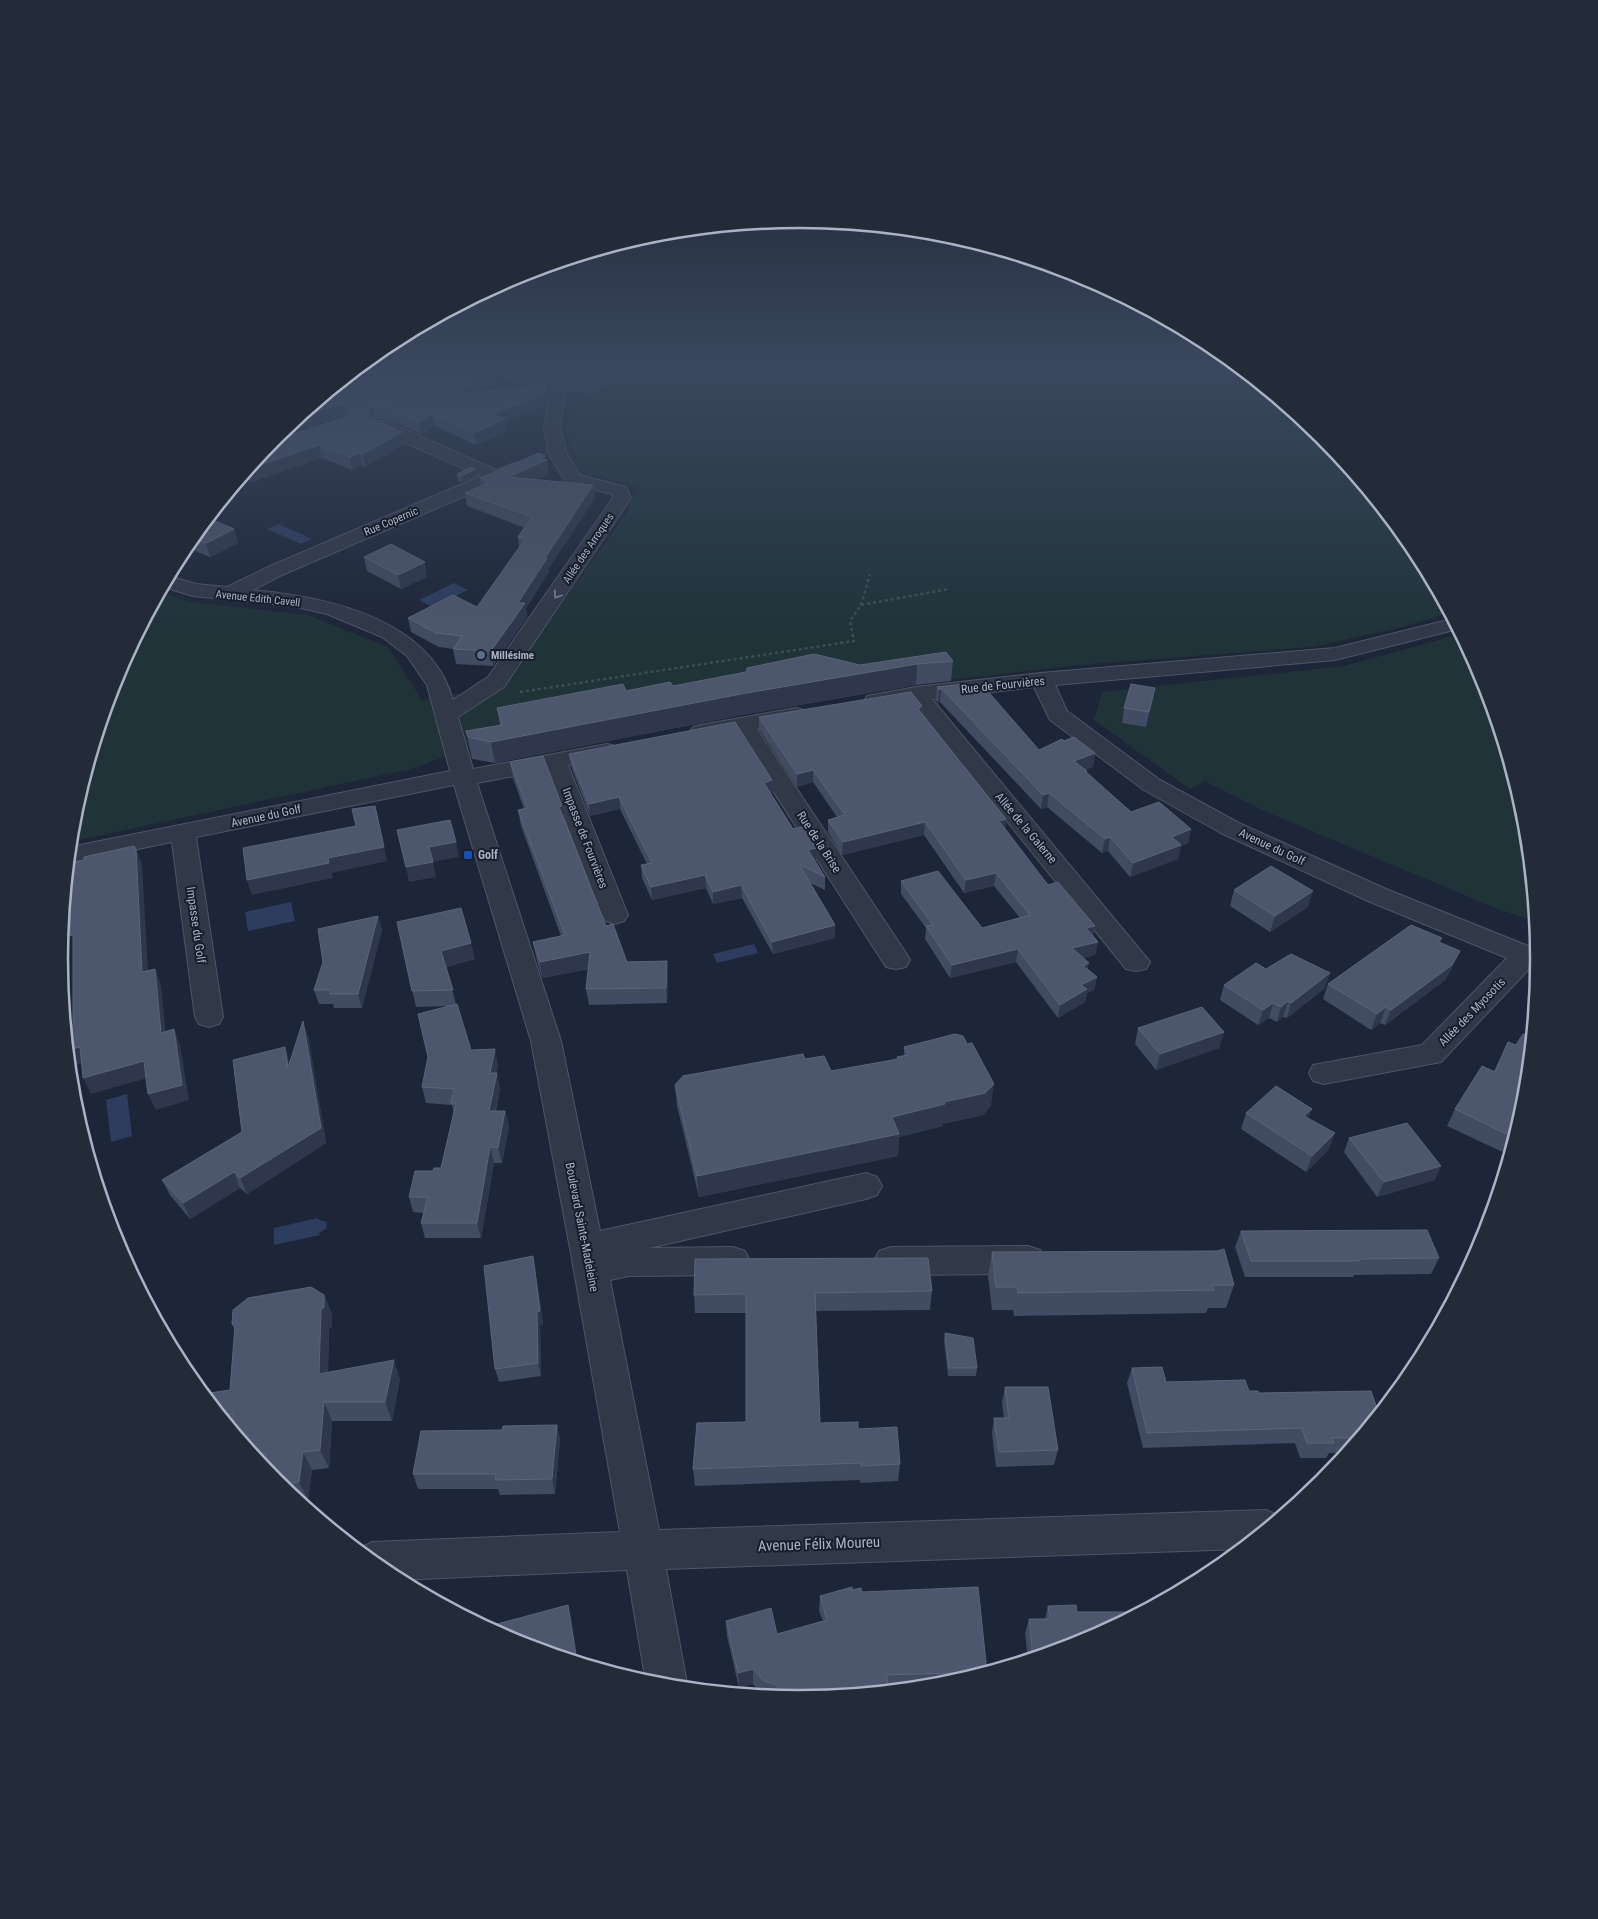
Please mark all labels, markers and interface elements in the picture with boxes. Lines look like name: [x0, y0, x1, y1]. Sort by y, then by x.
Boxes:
street label: Rue Copernic: [362, 504, 420, 539]
street label: Allée des Arroques: [560, 511, 617, 586]
street label: Avenue Edith Cavell: [215, 588, 301, 609]
one-way arrow: [554, 589, 563, 599]
marker: Millésime: [475, 649, 487, 661]
place label: Millésime: [491, 649, 534, 662]
street label: Rue de Fourvières: [960, 674, 1046, 696]
street label: Impasse de Fourvières: [559, 786, 611, 890]
street label: Allée de la Galerne: [992, 790, 1060, 867]
street label: Avenue du Golf: [230, 802, 303, 830]
street label: Rue de la Brise: [794, 809, 844, 876]
street label: Avenue du Golf: [1237, 826, 1308, 869]
place label: Golf: [478, 848, 498, 862]
marker: Golf: [462, 849, 474, 861]
street label: Impasse du Golf: [184, 886, 208, 964]
street label: Allée des Myosotis: [1436, 975, 1508, 1049]
street label: Boulevard Sainte-Madeleine: [563, 1161, 601, 1293]
street label: Avenue Félix Moureu: [757, 1533, 881, 1555]

